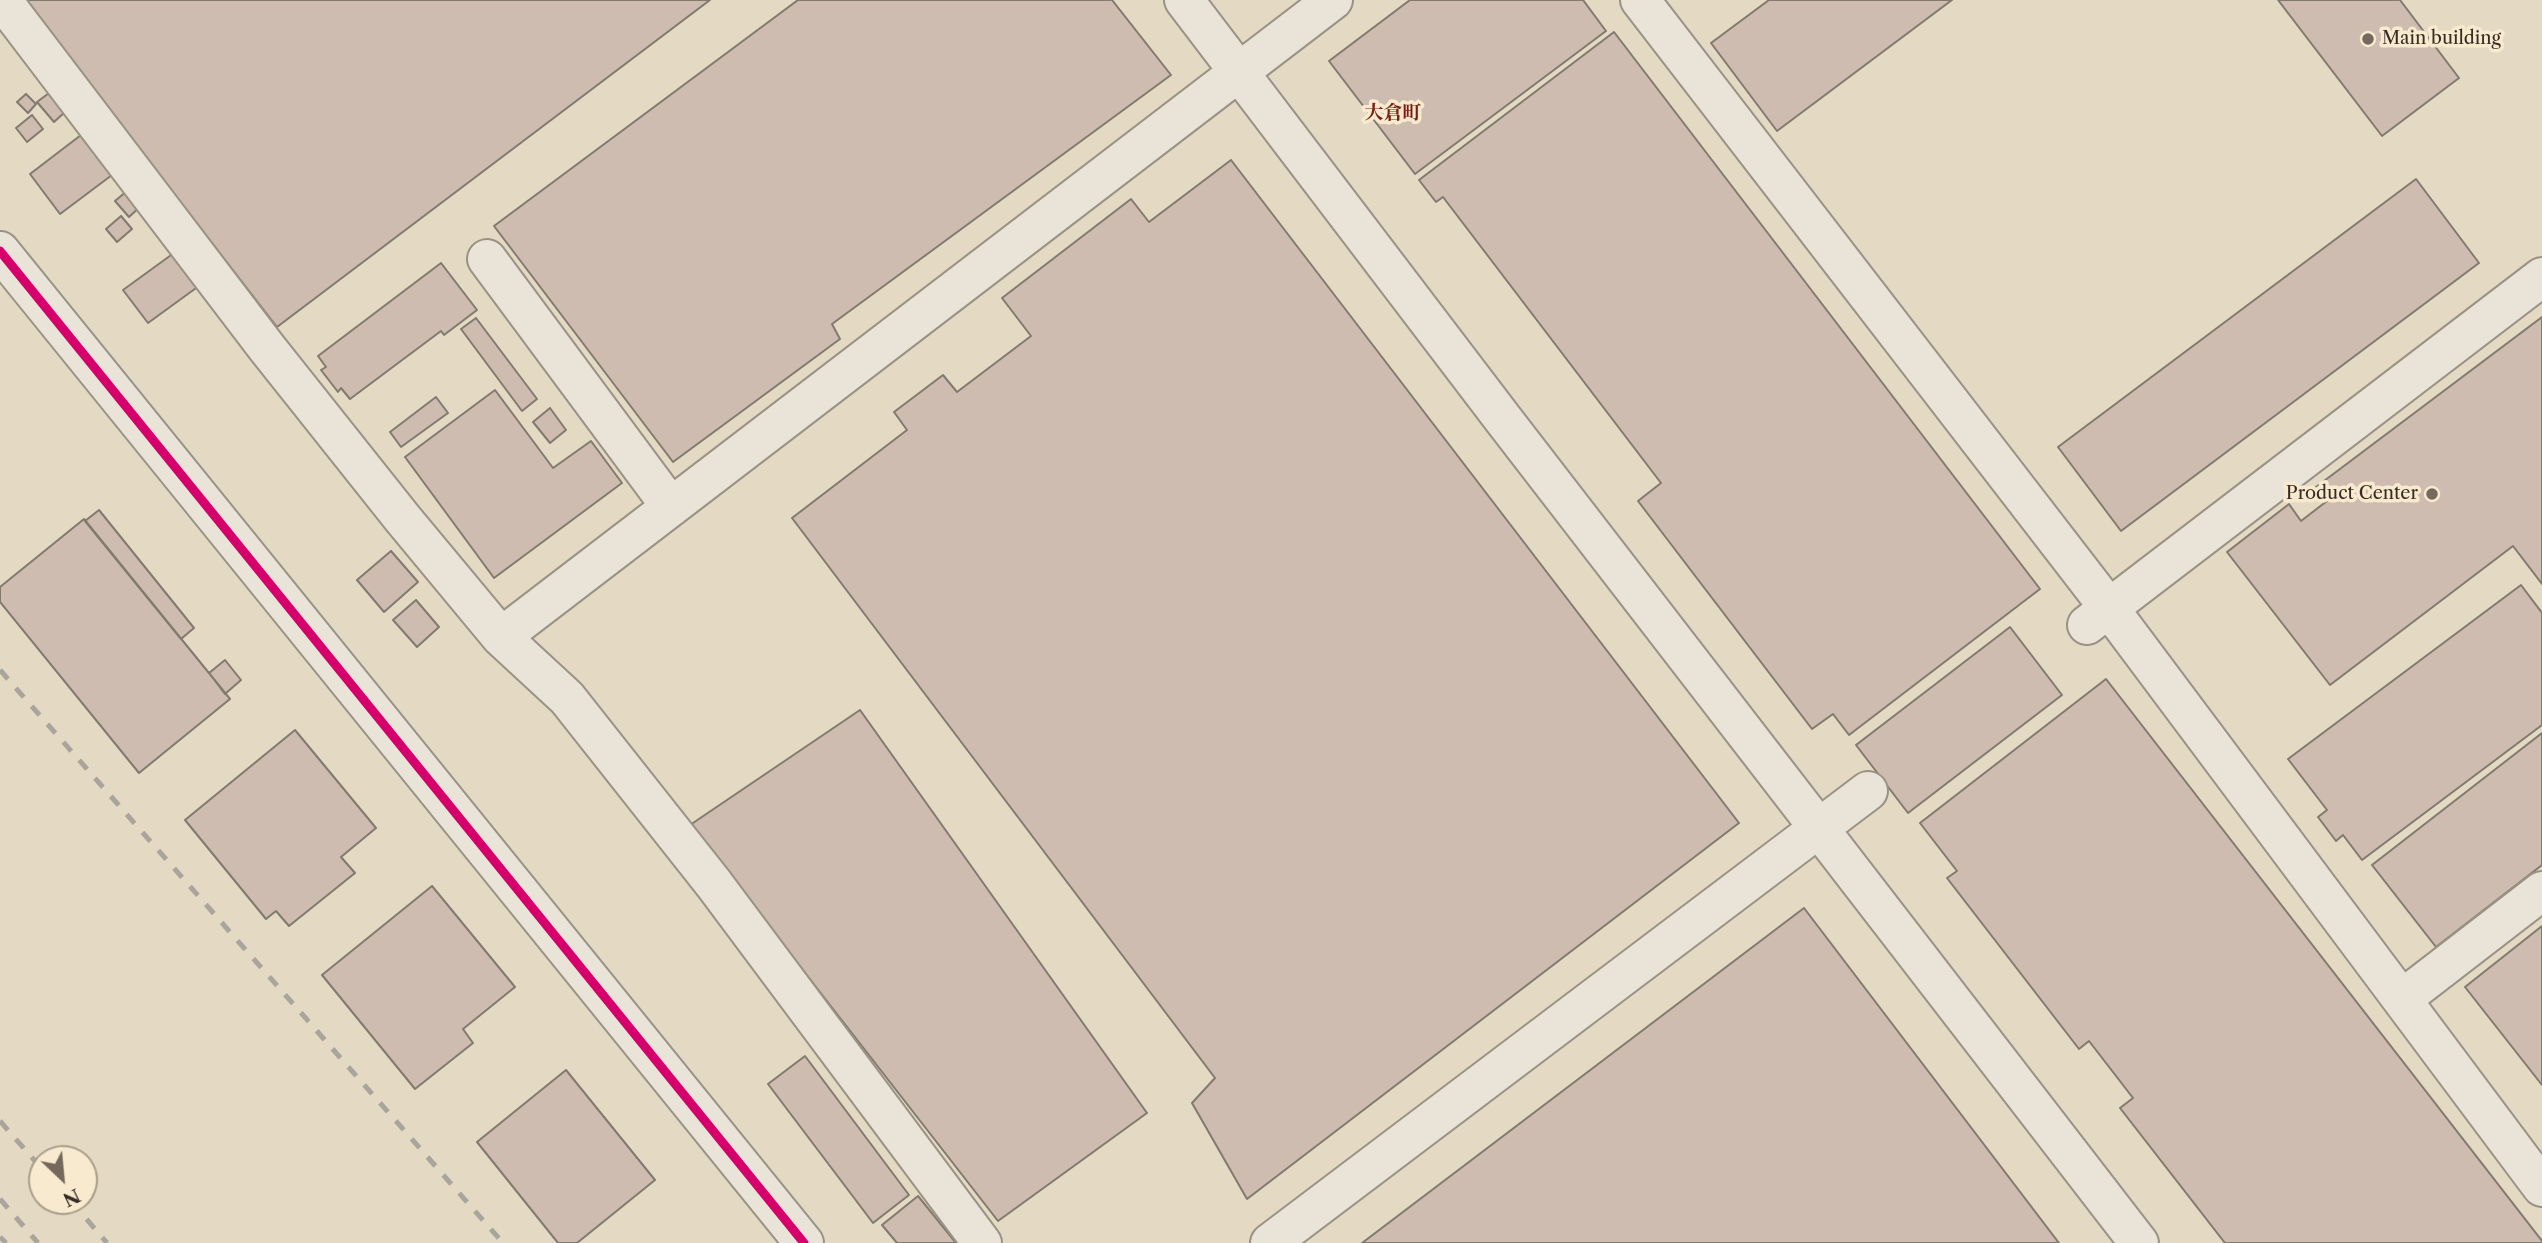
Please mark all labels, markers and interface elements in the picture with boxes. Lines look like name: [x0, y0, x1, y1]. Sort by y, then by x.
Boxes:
place label: Main building: [2382, 28, 2501, 50]
marker: Main building: [2360, 31, 2376, 47]
district label: 大倉町: [1365, 103, 1421, 125]
place label: Product Center: [2286, 483, 2418, 505]
marker: Product Center: [2424, 486, 2440, 502]
north arrow: [28, 1145, 98, 1215]
text: N: [59, 1184, 84, 1211]

